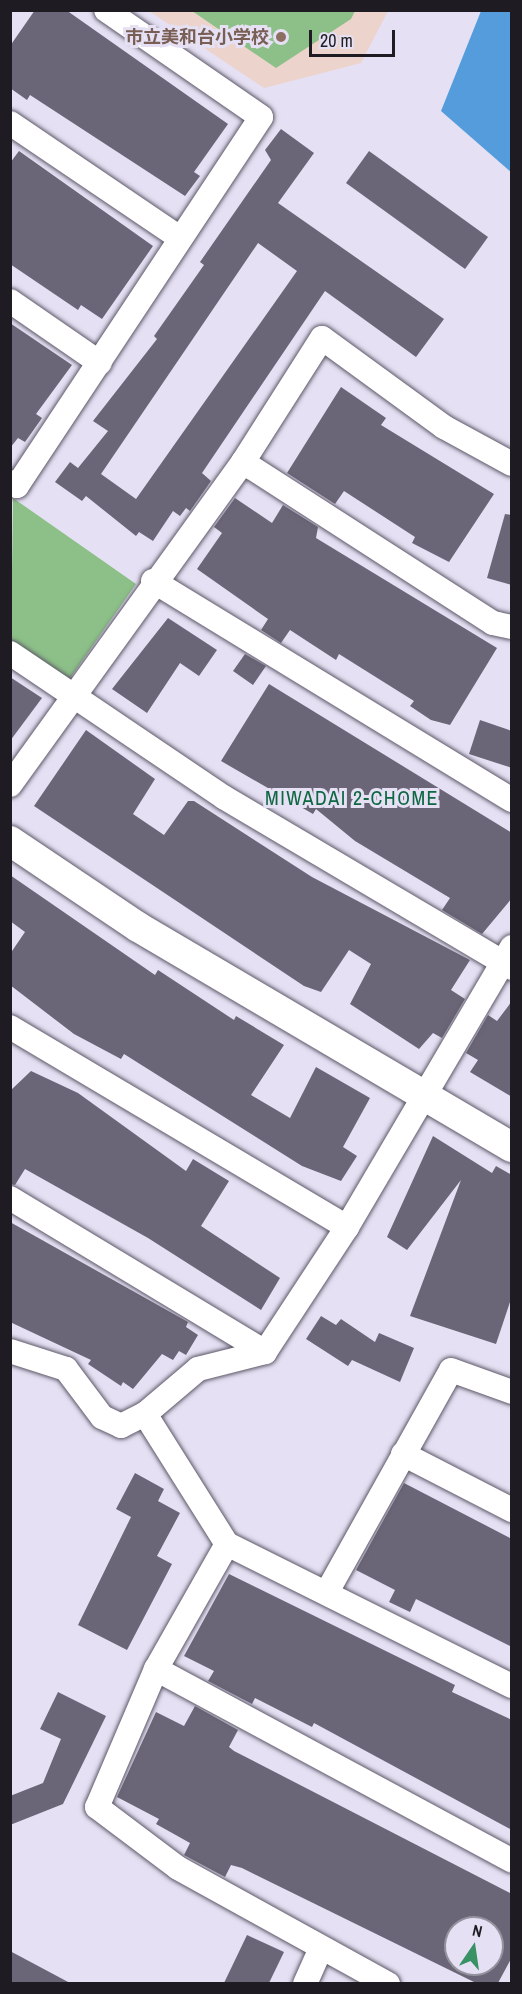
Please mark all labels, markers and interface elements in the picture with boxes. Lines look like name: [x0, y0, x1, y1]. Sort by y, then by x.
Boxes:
scale bar: [312, 18, 398, 56]
place label: 市立美和台小学校: [125, 26, 269, 48]
text: 20 m: [320, 28, 353, 53]
marker: 市立美和台小学校: [274, 30, 288, 44]
district label: MIWADAI 2-CHOME: [265, 785, 439, 809]
north arrow: [444, 1916, 504, 1976]
text: N: [470, 1919, 485, 1942]

